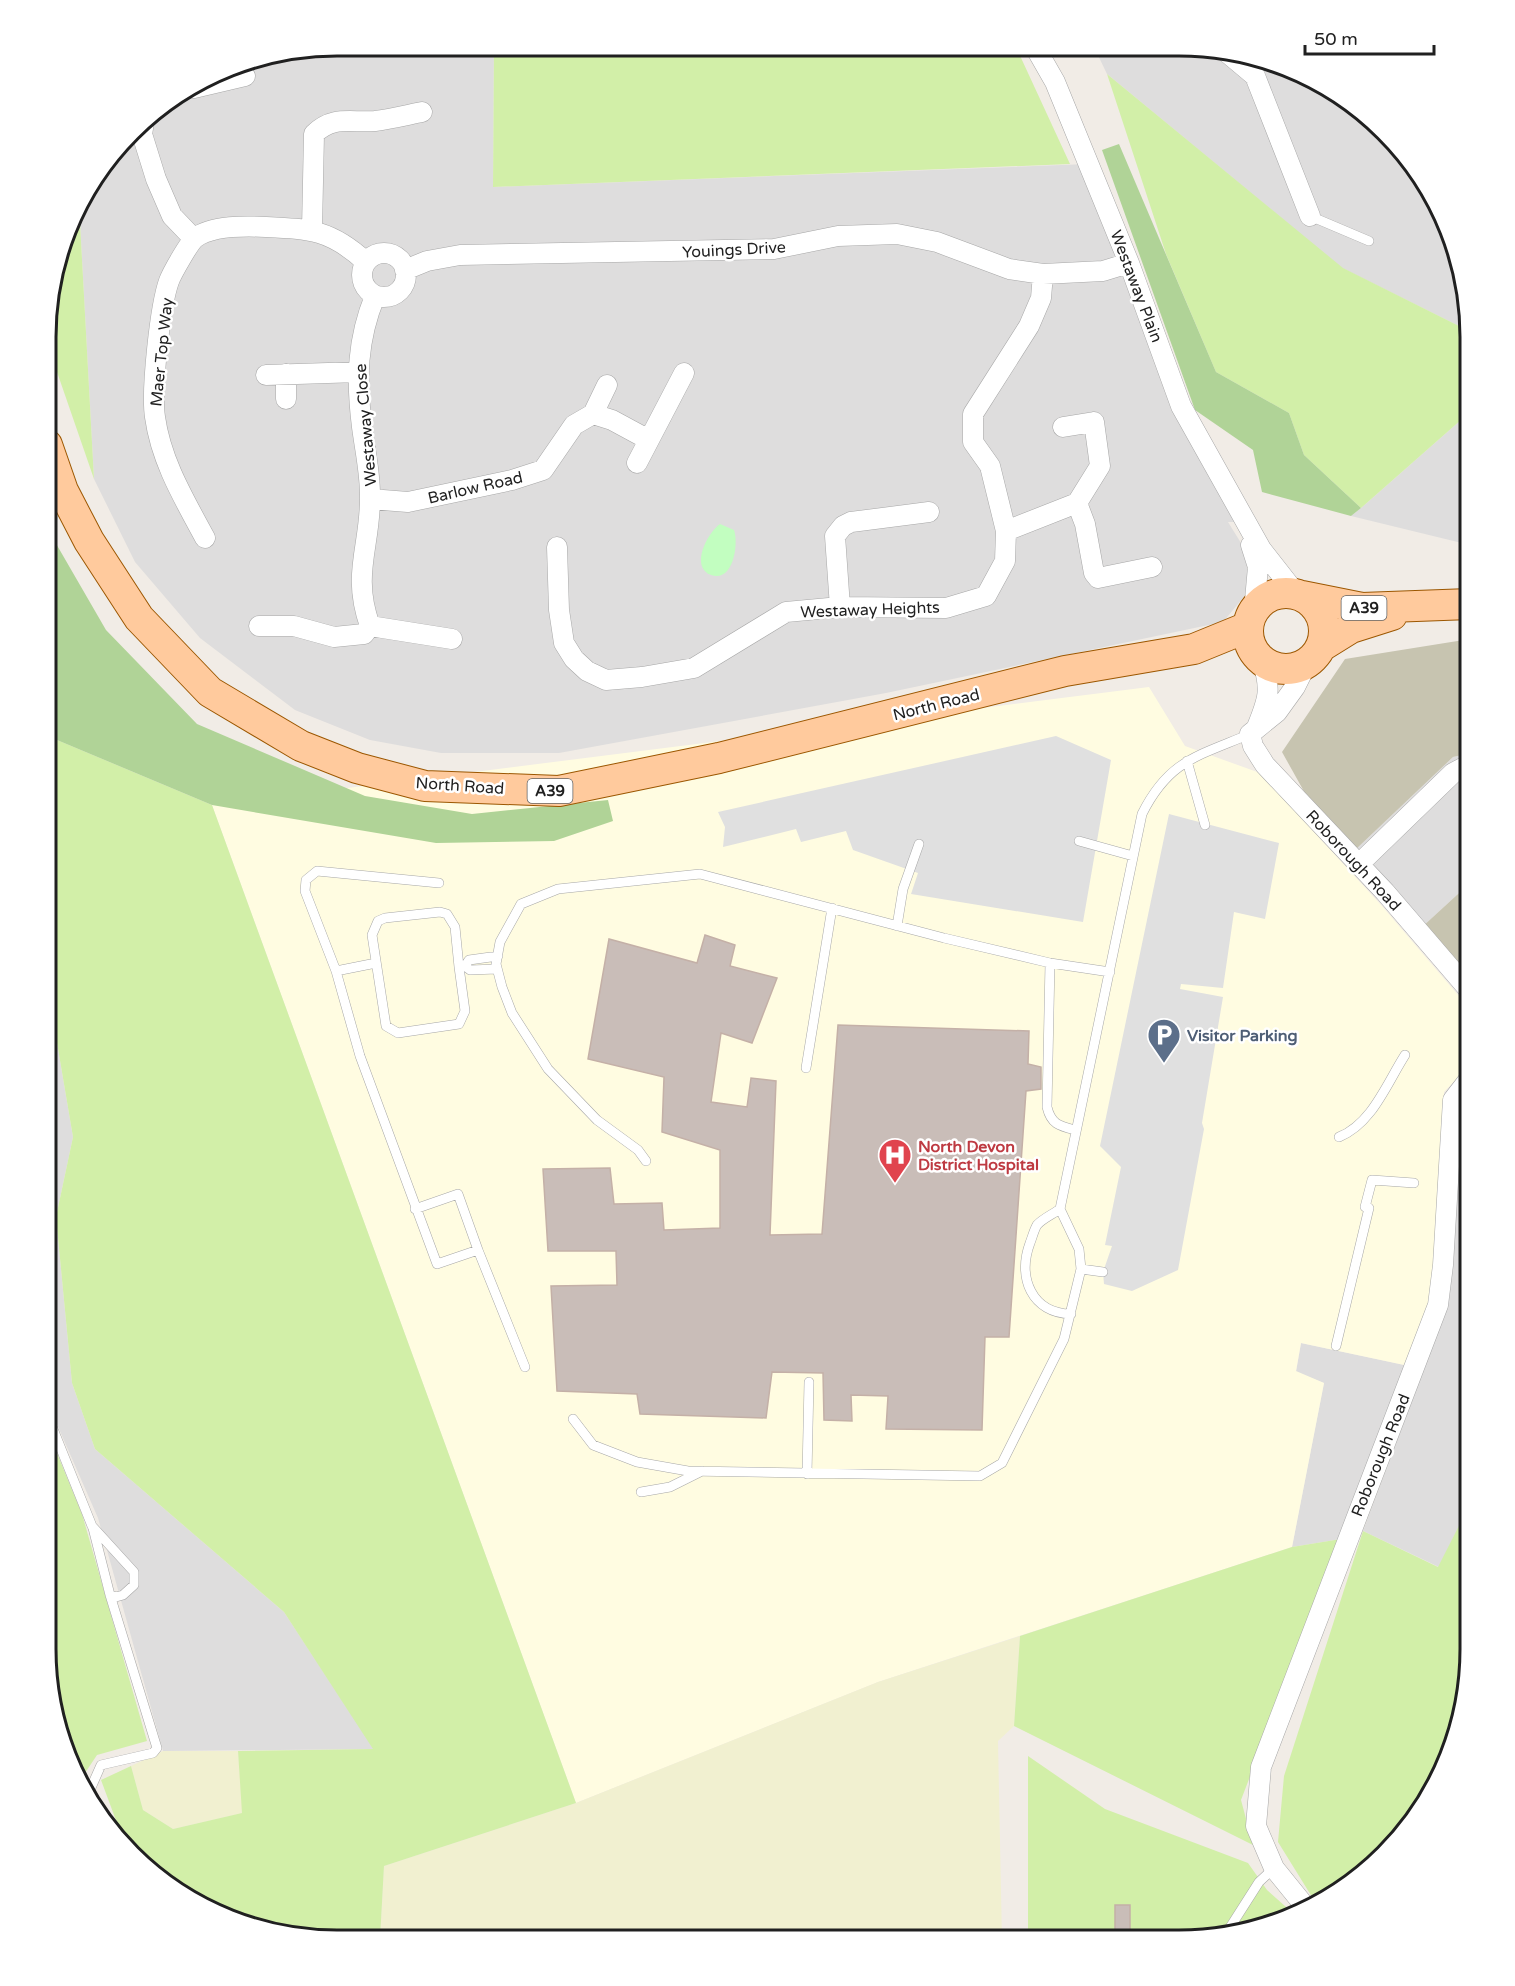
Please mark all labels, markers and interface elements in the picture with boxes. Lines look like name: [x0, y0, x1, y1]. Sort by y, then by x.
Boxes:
scale bar: [1305, 18, 1434, 56]
text: 50 m: [1314, 28, 1358, 50]
street label: Westaway Plain: [1105, 227, 1167, 345]
street label: Youings Drive: [682, 237, 786, 263]
street label: Maer Top Way: [146, 296, 178, 408]
street label: Westaway Close: [351, 363, 381, 487]
street label: Barlow Road: [426, 467, 525, 509]
road number: A39: [1342, 596, 1386, 620]
street label: Westaway Heights: [800, 598, 940, 622]
street label: North Road: [891, 685, 982, 725]
street label: North Road: [415, 773, 505, 799]
road number: A39: [528, 779, 572, 803]
street label: Roborough Road: [1301, 806, 1405, 915]
parking icon: Visitor Parking: [1146, 1017, 1182, 1064]
place label: Visitor Parking: [1187, 1026, 1298, 1046]
hospital icon: North Devon District Hospital: [877, 1137, 913, 1184]
place label: North Devon District Hospital: [918, 1137, 1039, 1175]
street label: Roborough Road: [1347, 1391, 1415, 1520]

